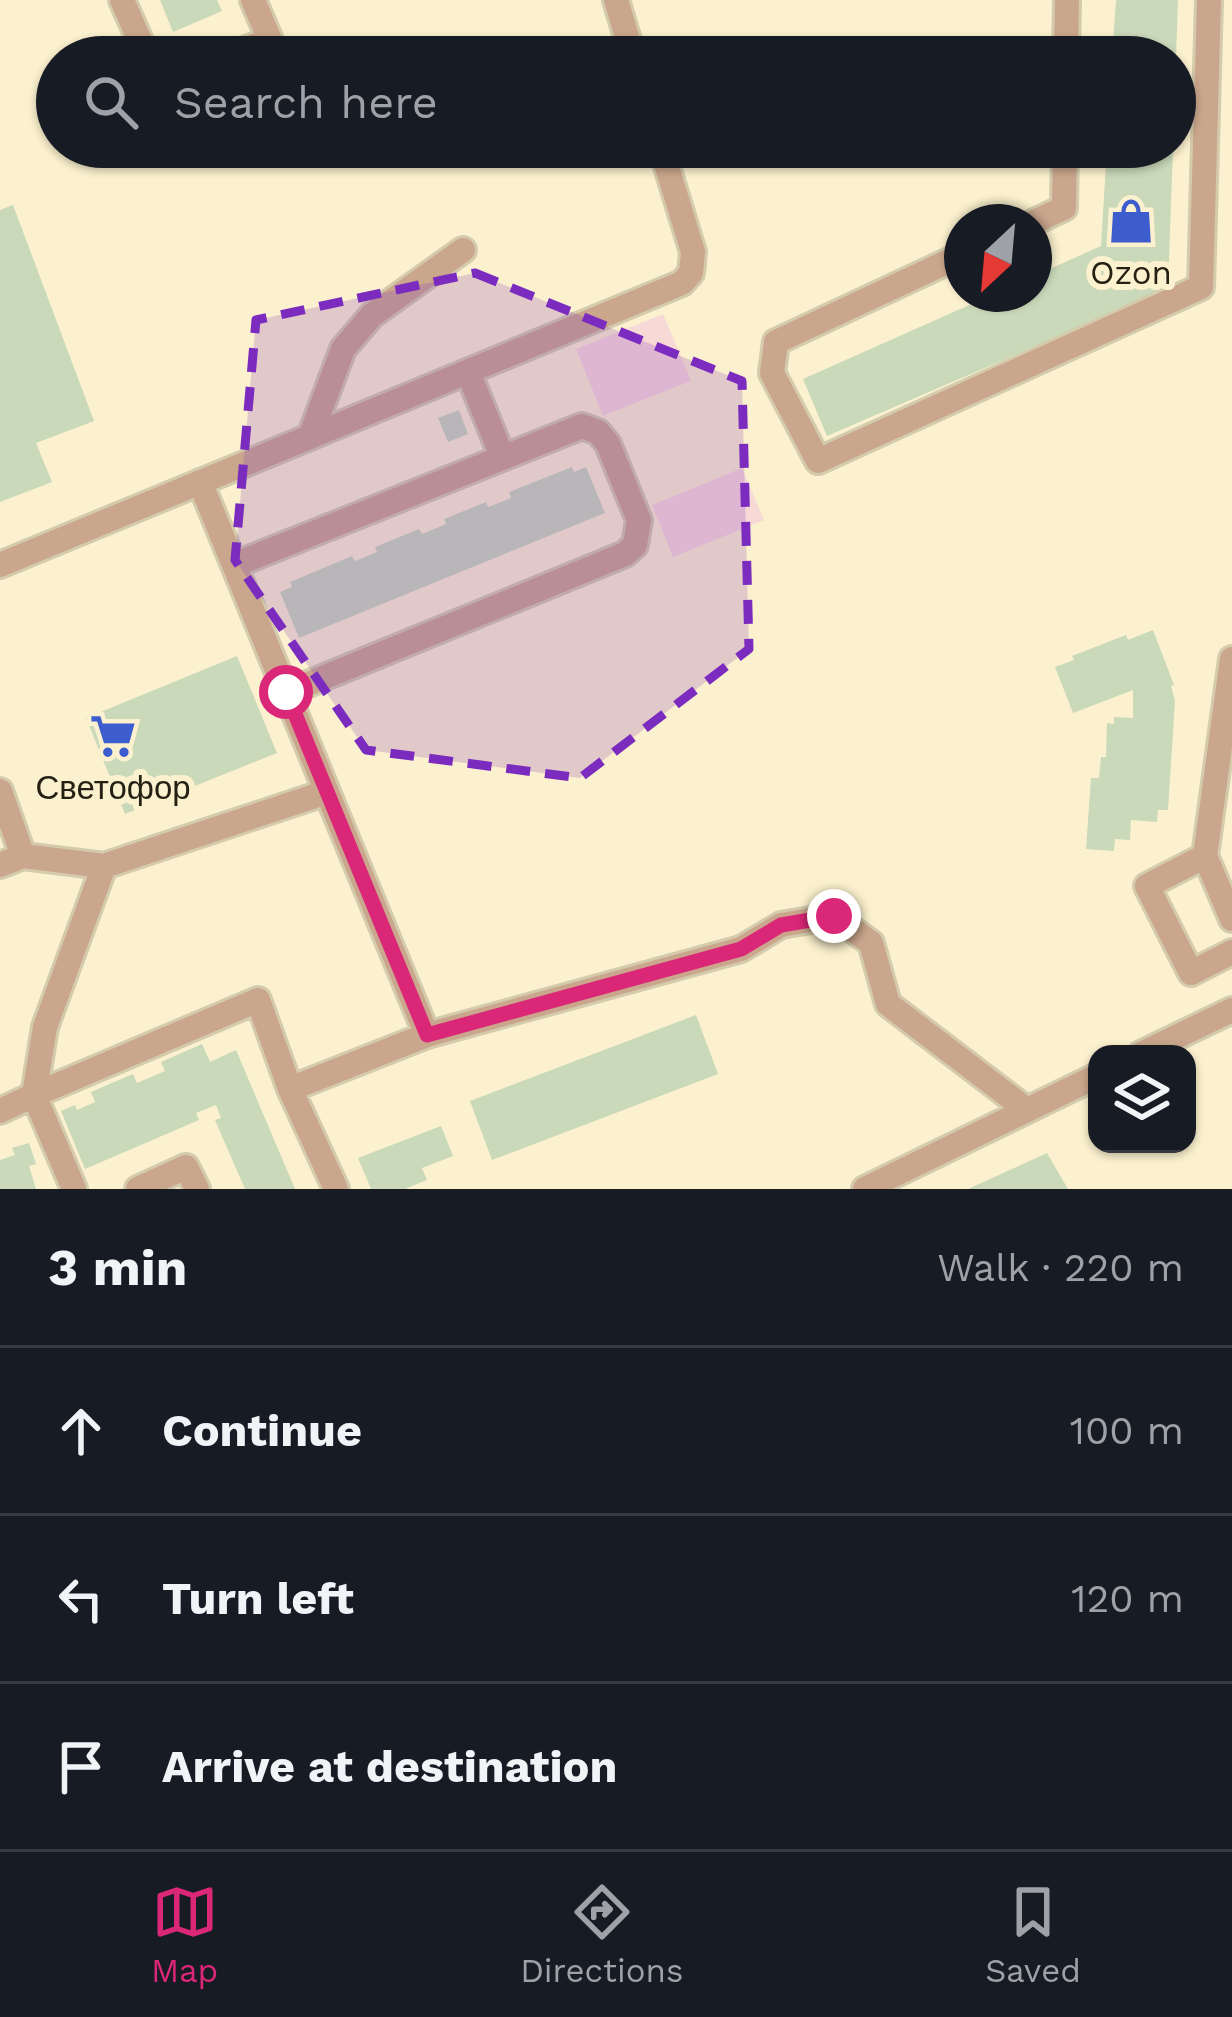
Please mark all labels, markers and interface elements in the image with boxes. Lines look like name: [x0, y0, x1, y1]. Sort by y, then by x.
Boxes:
search box: [36, 36, 1196, 168]
icon: search: [78, 69, 144, 135]
text: Search here: [174, 76, 438, 129]
shop icon: Ozon: [1106, 196, 1156, 246]
north arrow: [944, 204, 1052, 312]
place label: Ozon: [1090, 253, 1172, 292]
route start: [259, 665, 313, 719]
supermarket icon: Светофор: [88, 711, 138, 761]
place label: Светофор: [35, 768, 191, 807]
route end: [807, 889, 861, 943]
map controls: [1088, 1045, 1196, 1153]
button: layers: [1088, 1045, 1196, 1153]
text: 3 min: [48, 1238, 187, 1297]
text: Walk · 220 m: [937, 1245, 1184, 1290]
icon: ahead: [48, 1398, 114, 1464]
text: Continue: [162, 1404, 362, 1457]
text: 100 m: [1070, 1408, 1184, 1453]
icon: left: [48, 1566, 114, 1632]
text: Turn left: [162, 1572, 354, 1625]
text: 120 m: [1071, 1576, 1184, 1621]
icon: arrive: [48, 1734, 114, 1800]
text: Arrive at destination: [162, 1740, 617, 1793]
tab: Map: [151, 1879, 218, 1990]
tab: Directions: [520, 1879, 683, 1990]
tab: Saved: [985, 1879, 1081, 1990]

